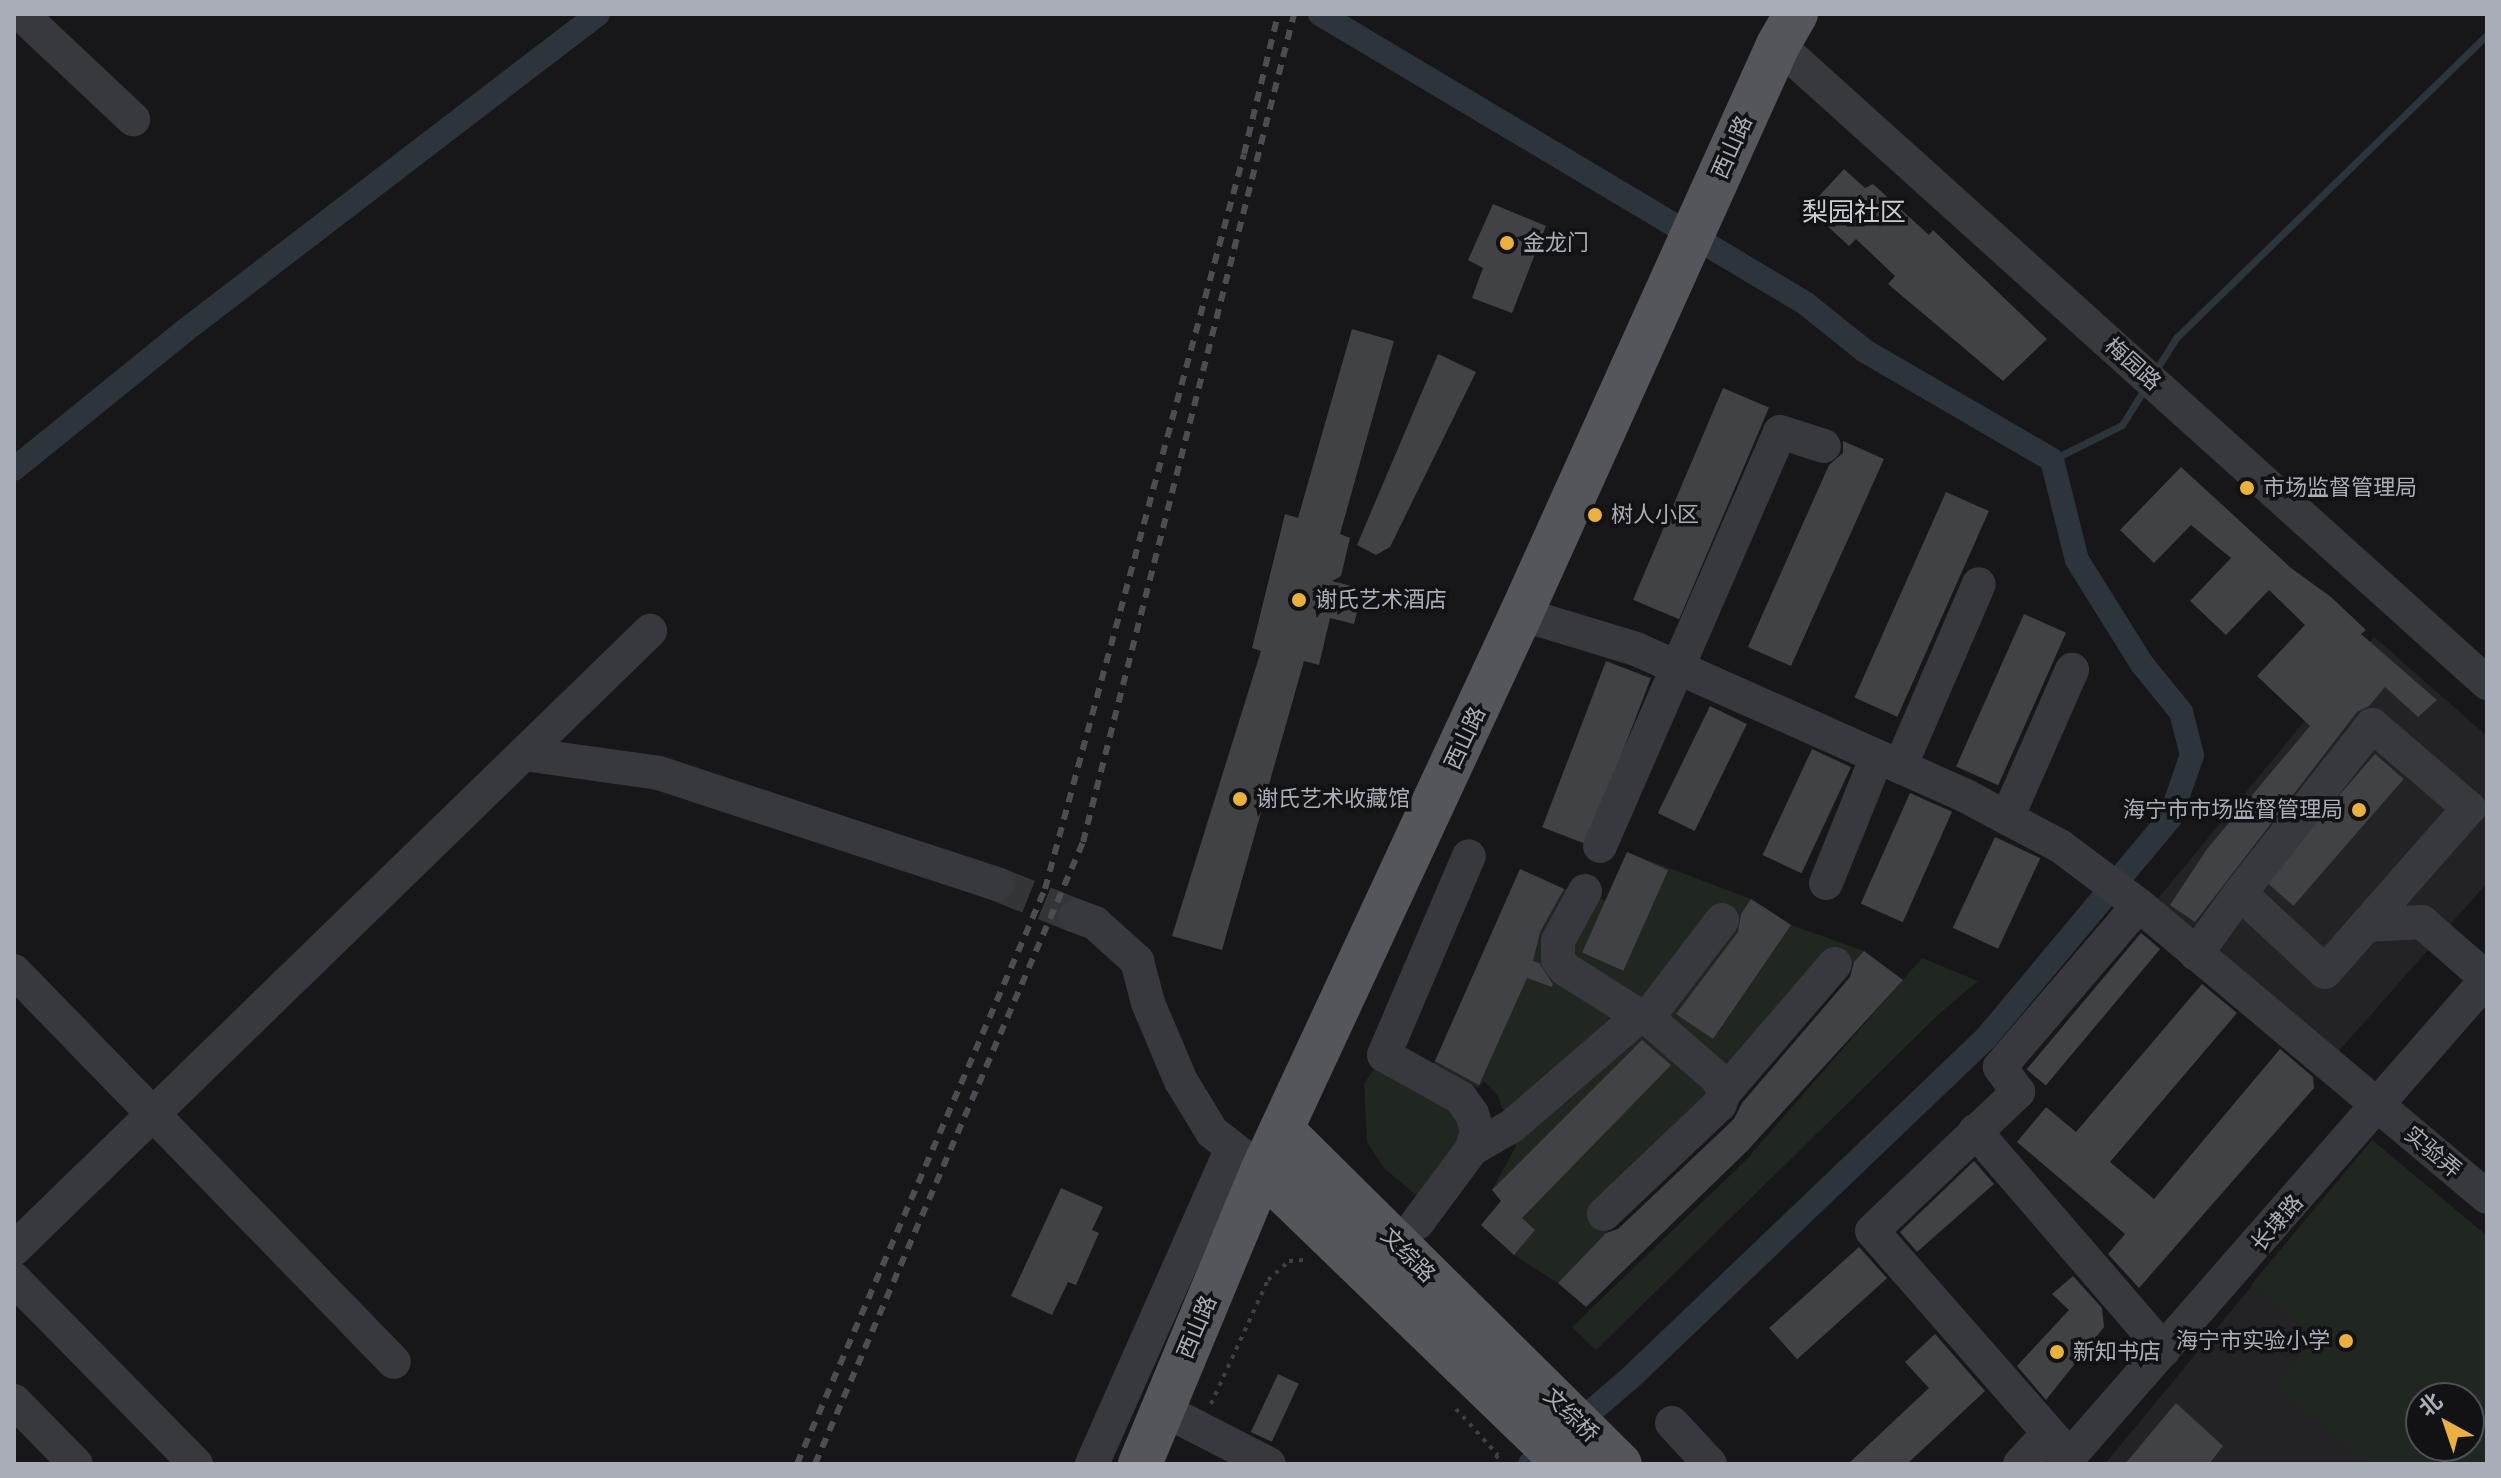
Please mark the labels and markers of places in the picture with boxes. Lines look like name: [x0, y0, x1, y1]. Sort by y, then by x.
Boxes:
place label: 金龙门: [1523, 230, 1589, 256]
marker: 金龙门: [1498, 234, 1516, 252]
place label: 市场监督管理局: [2263, 475, 2417, 501]
marker: 市场监督管理局: [2238, 479, 2256, 497]
place label: 树人小区: [1611, 502, 1699, 528]
marker: 树人小区: [1586, 506, 1604, 524]
place label: 谢氏艺术酒店: [1315, 587, 1447, 613]
marker: 谢氏艺术酒店: [1290, 591, 1308, 609]
place label: 谢氏艺术收藏馆: [1256, 786, 1410, 812]
marker: 谢氏艺术收藏馆: [1231, 790, 1249, 808]
place label: 海宁市市场监督管理局: [2123, 797, 2343, 823]
marker: 海宁市市场监督管理局: [2350, 801, 2368, 819]
place label: 海宁市实验小学: [2176, 1328, 2330, 1354]
marker: 海宁市实验小学: [2337, 1332, 2355, 1350]
place label: 新知书店: [2073, 1339, 2161, 1365]
marker: 新知书店: [2048, 1343, 2066, 1361]

